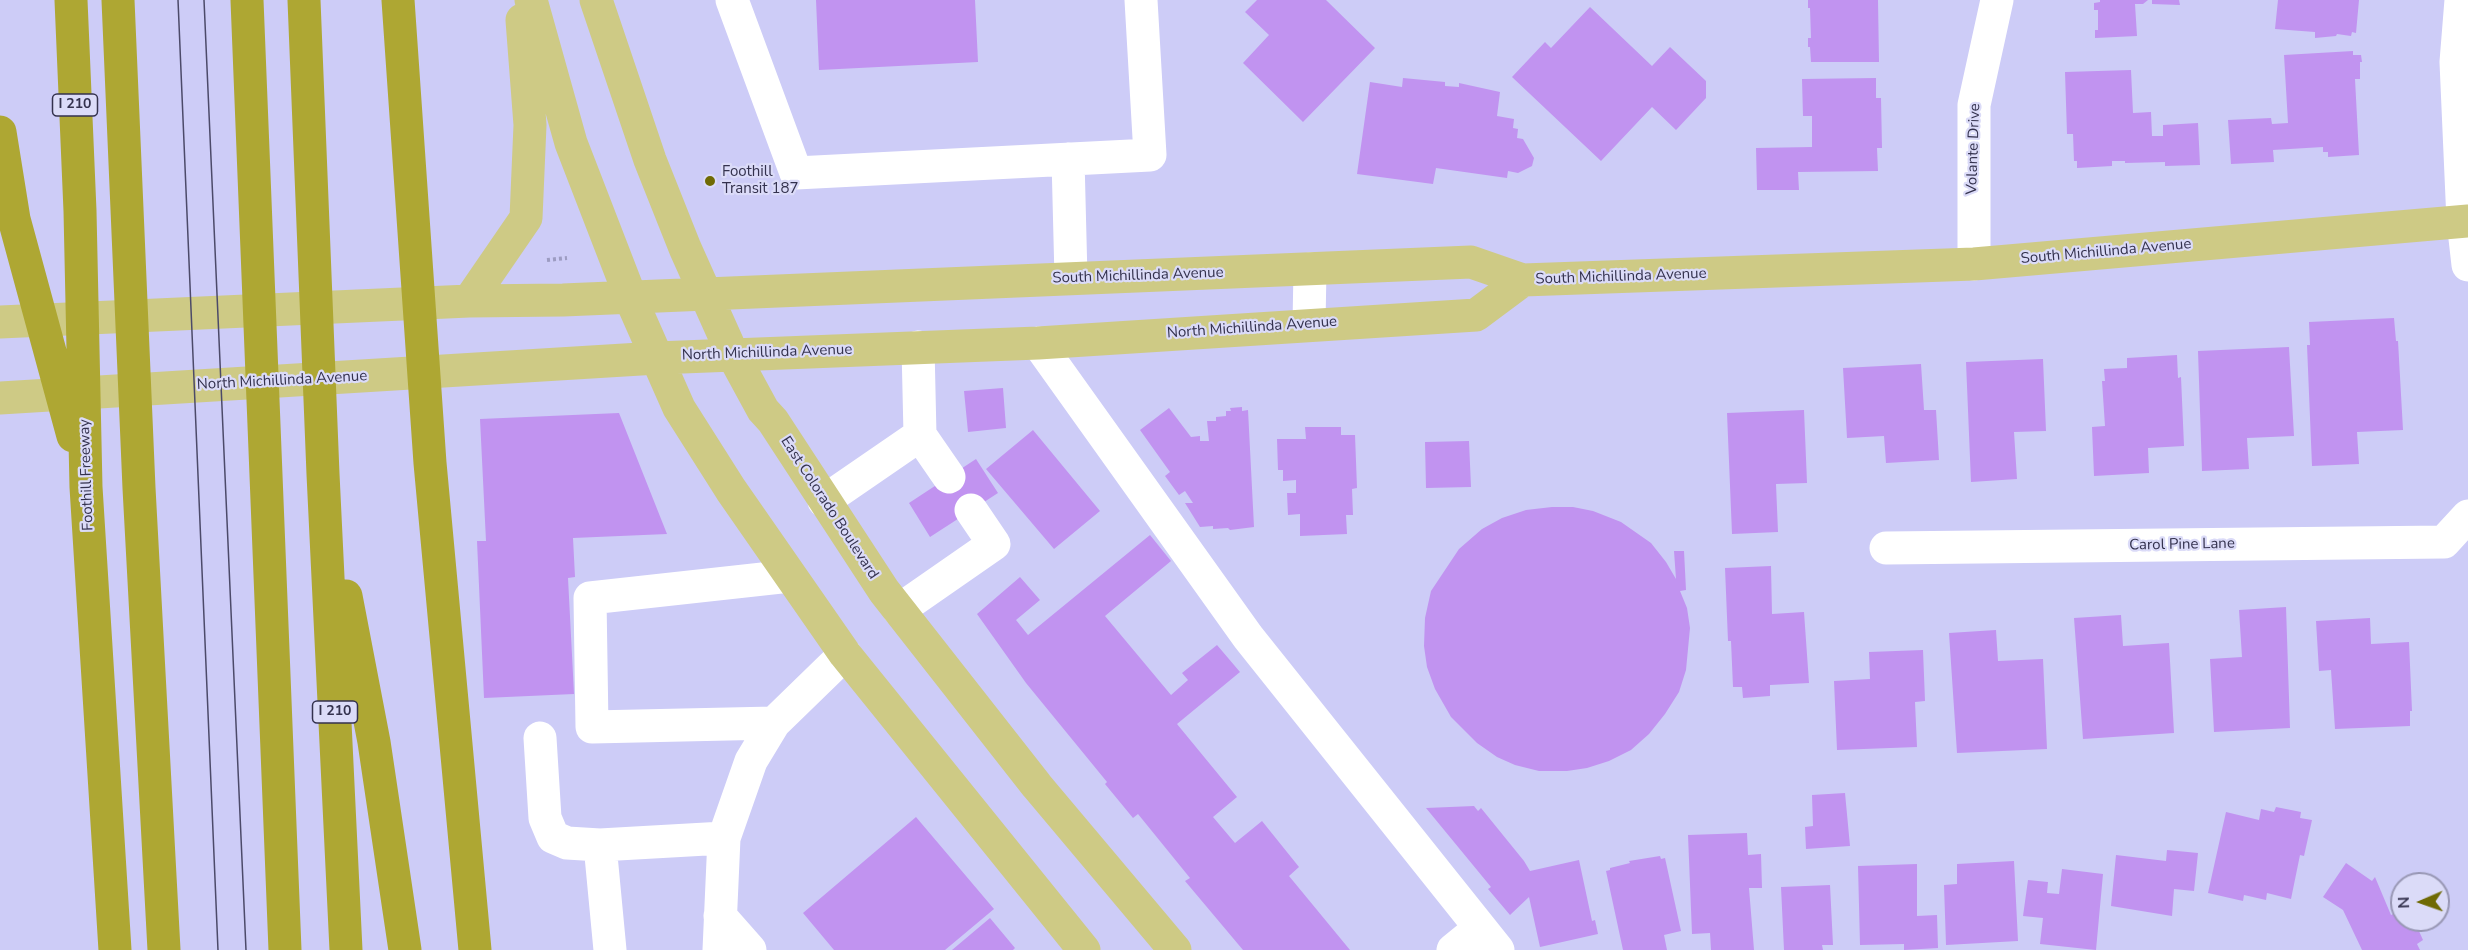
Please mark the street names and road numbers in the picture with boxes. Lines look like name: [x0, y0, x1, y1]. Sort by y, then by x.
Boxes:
road number: I 210: [52, 94, 98, 116]
street label: Volante Drive: [1963, 103, 1985, 195]
street label: South Michillinda Avenue: [2020, 236, 2192, 268]
street label: South Michillinda Avenue: [1052, 264, 1224, 288]
street label: South Michillinda Avenue: [1535, 265, 1707, 289]
street label: North Michillinda Avenue: [1166, 313, 1338, 343]
street label: North Michillinda Avenue: [681, 341, 853, 365]
street label: North Michillinda Avenue: [196, 368, 368, 394]
street label: Foothill Freeway: [76, 419, 98, 531]
street label: East Colorado Boulevard: [776, 433, 882, 583]
street label: Carol Pine Lane: [2129, 535, 2235, 555]
road number: I 210: [312, 701, 358, 723]

